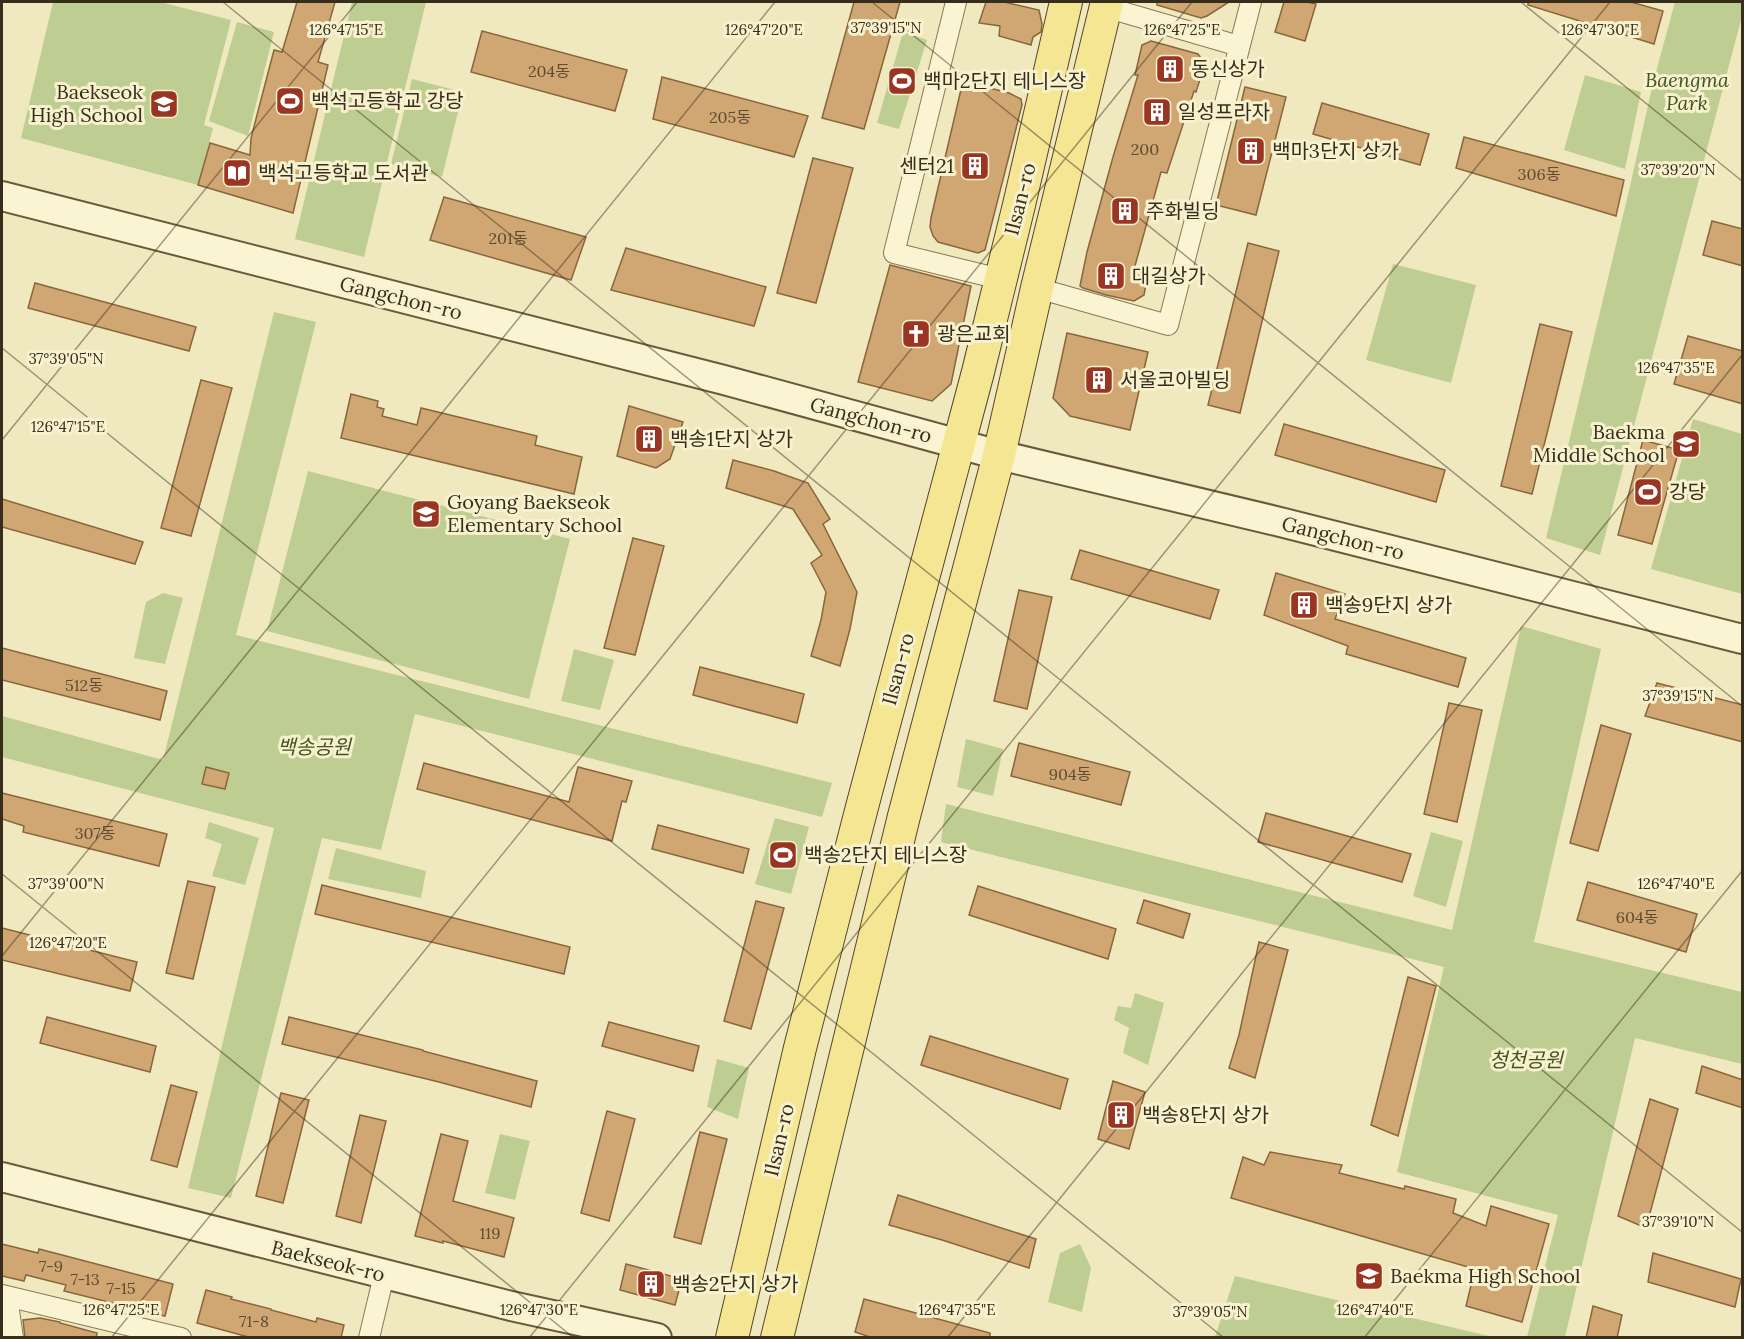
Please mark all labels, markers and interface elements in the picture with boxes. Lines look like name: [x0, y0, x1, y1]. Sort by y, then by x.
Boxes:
text: 37°39'15"N: [850, 18, 922, 37]
text: 126°47'15"E: [309, 20, 383, 39]
text: 126°47'20"E: [725, 20, 803, 39]
text: 126°47'25"E: [1144, 20, 1220, 39]
text: 126°47'30"E: [1561, 20, 1639, 39]
building icon: 동신상가: [1154, 53, 1186, 85]
place label: 동신상가: [1191, 56, 1265, 81]
house number: 204동: [528, 61, 570, 81]
sports icon: 백마2단지 테니스장: [886, 65, 918, 97]
park label: Baengma Park: [1645, 67, 1729, 115]
place label: 백마2단지 테니스장: [923, 68, 1086, 93]
place label: Baekseok High School: [30, 79, 143, 127]
sports icon: 백석고등학교 강당: [274, 85, 306, 117]
school or university icon: Baekseok High School: [148, 88, 180, 120]
place label: 백석고등학교 강당: [311, 88, 463, 113]
building icon: 일성프라자: [1141, 96, 1173, 128]
place label: 일성프라자: [1178, 99, 1270, 124]
house number: 205동: [709, 107, 751, 127]
building icon: 백마3단지 상가: [1235, 135, 1267, 167]
place label: 백마3단지 상가: [1272, 138, 1399, 163]
house number: 200: [1131, 139, 1159, 159]
building icon: 센터21: [959, 150, 991, 182]
place label: 센터21: [899, 153, 954, 178]
library icon: 백석고등학교 도서관: [221, 157, 253, 189]
place label: 백석고등학교 도서관: [258, 160, 429, 185]
street label: Ilsan-ro: [998, 160, 1041, 238]
text: 37°39'20"N: [1640, 160, 1716, 179]
house number: 306동: [1518, 164, 1561, 184]
building icon: 주화빌딩: [1109, 195, 1141, 227]
place label: 주화빌딩: [1146, 198, 1220, 223]
house number: 201동: [488, 228, 528, 248]
building icon: 대길상가: [1095, 260, 1127, 292]
place label: 대길상가: [1132, 263, 1206, 288]
street label: Gangchon-ro: [337, 270, 465, 325]
church icon: 광은교회: [900, 318, 932, 350]
place label: 광은교회: [937, 321, 1011, 346]
text: 37°39'05"N: [28, 349, 104, 368]
text: 126°47'35"E: [1638, 358, 1715, 377]
building icon: 서울코아빌딩: [1083, 364, 1115, 396]
place label: 서울코아빌딩: [1120, 367, 1230, 392]
street label: Gangchon-ro: [807, 391, 935, 448]
text: 126°47'15"E: [31, 417, 105, 436]
place label: Baekma Middle School: [1533, 419, 1665, 467]
building icon: 백송1단지 상가: [633, 423, 665, 455]
place label: 백송1단지 상가: [670, 426, 793, 451]
school or university icon: Baekma Middle School: [1670, 428, 1702, 460]
sports icon: 강당: [1632, 476, 1664, 508]
place label: 강당: [1669, 479, 1706, 504]
place label: Goyang Baekseok Elementary School: [447, 489, 622, 537]
school or university icon: Goyang Baekseok Elementary School: [410, 498, 442, 530]
street label: Gangchon-ro: [1279, 510, 1407, 565]
building icon: 백송9단지 상가: [1288, 589, 1320, 621]
place label: 백송9단지 상가: [1325, 592, 1452, 617]
street label: Ilsan-ro: [876, 630, 919, 708]
house number: 512동: [65, 675, 103, 695]
text: 37°39'15"N: [1642, 686, 1714, 705]
park label: 백송공원: [277, 734, 352, 759]
house number: 904동: [1049, 764, 1092, 784]
house number: 307동: [75, 823, 116, 843]
sports icon: 백송2단지 테니스장: [767, 839, 799, 871]
place label: 백송2단지 테니스장: [804, 842, 967, 867]
text: 37°39'00"N: [28, 874, 104, 893]
text: 126°47'40"E: [1637, 874, 1715, 893]
house number: 604동: [1616, 907, 1659, 927]
text: 126°47'20"E: [29, 933, 107, 952]
park label: 청천공원: [1489, 1047, 1564, 1072]
building icon: 백송8단지 상가: [1105, 1099, 1137, 1131]
street label: Ilsan-ro: [758, 1101, 799, 1179]
place label: 백송8단지 상가: [1142, 1102, 1269, 1127]
text: 37°39'10"N: [1642, 1212, 1714, 1231]
house number: 119: [480, 1223, 500, 1243]
street label: Baekseok-ro: [269, 1234, 388, 1287]
house number: 7-9: [39, 1256, 63, 1276]
school or university icon: Baekma High School: [1353, 1260, 1385, 1292]
place label: Baekma High School: [1390, 1263, 1580, 1288]
building icon: 백송2단지 상가: [635, 1268, 667, 1300]
house number: 7-13: [70, 1269, 100, 1289]
place label: 백송2단지 상가: [672, 1271, 798, 1296]
house number: 7-15: [106, 1278, 136, 1298]
text: 126°47'25"E: [83, 1300, 159, 1319]
text: 126°47'30"E: [500, 1300, 578, 1319]
text: 126°47'35"E: [919, 1300, 996, 1319]
text: 126°47'40"E: [1336, 1300, 1414, 1319]
text: 37°39'05"N: [1172, 1302, 1248, 1321]
house number: 71-8: [239, 1311, 269, 1331]

